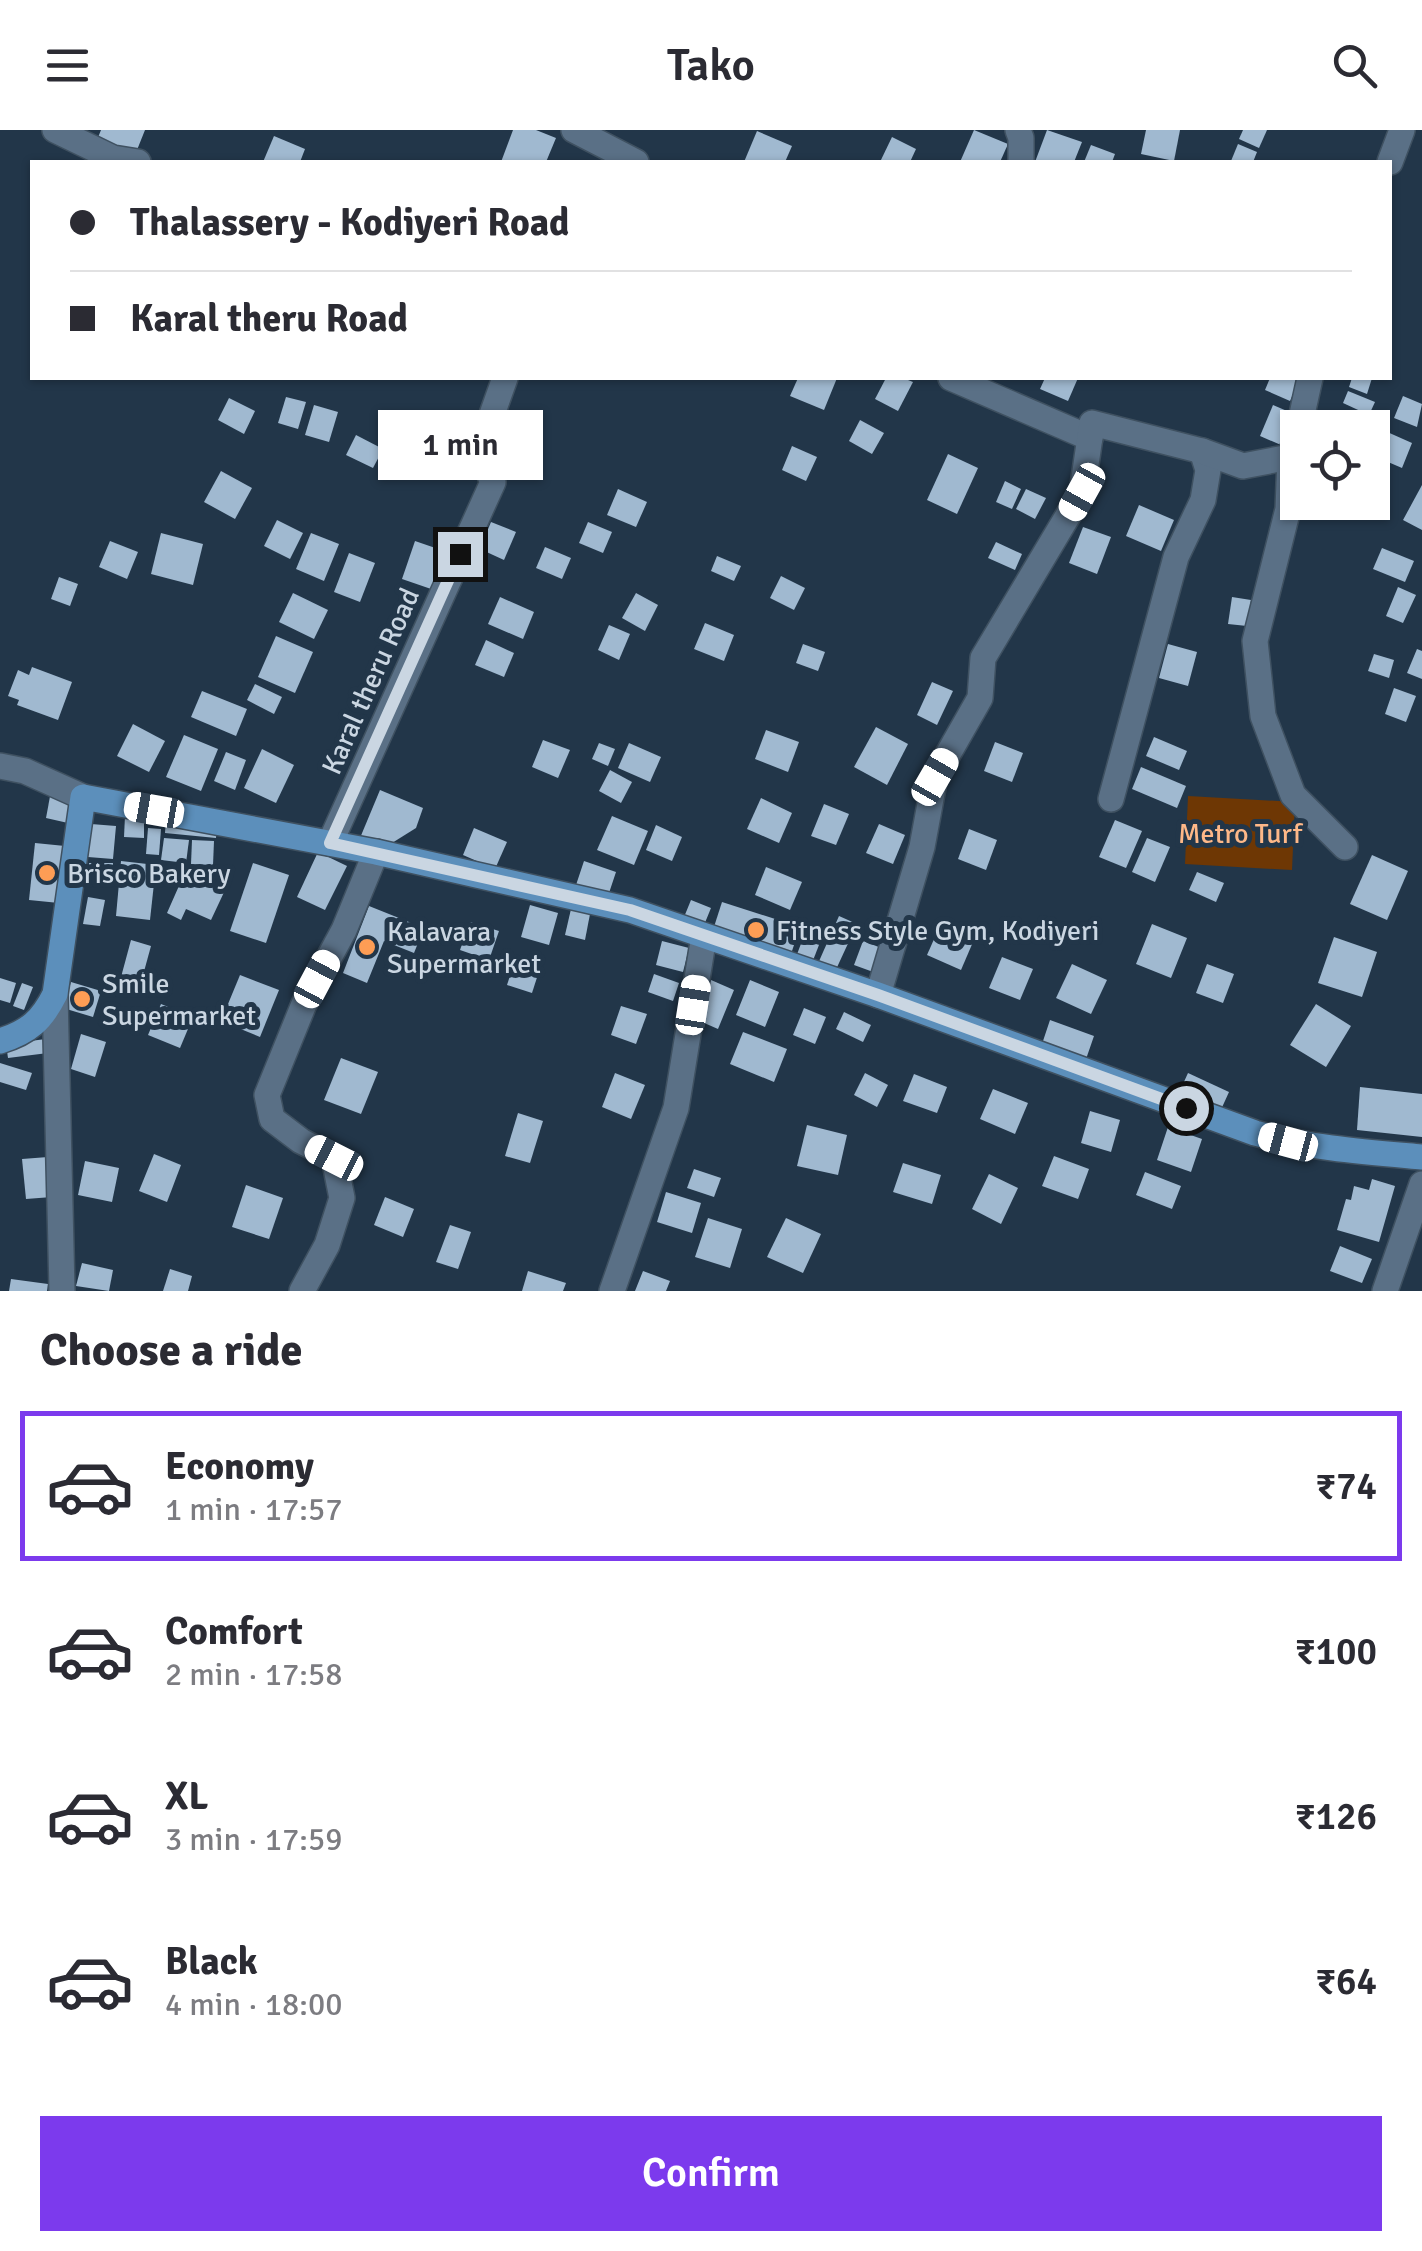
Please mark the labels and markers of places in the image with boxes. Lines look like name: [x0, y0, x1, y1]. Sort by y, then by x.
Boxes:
place label: Brisco Bakery: [67, 857, 231, 891]
marker: Brisco Bakery: [36, 862, 58, 884]
place label: Fitness Style Gym, Kodiyeri: [776, 914, 1099, 948]
place label: Kalavara Supermarket: [387, 915, 541, 981]
marker: Fitness Style Gym, Kodiyeri: [745, 919, 767, 941]
marker: Kalavara Supermarket: [356, 936, 378, 958]
place label: Smile Supermarket: [102, 967, 256, 1033]
marker: Smile Supermarket: [71, 988, 93, 1010]

